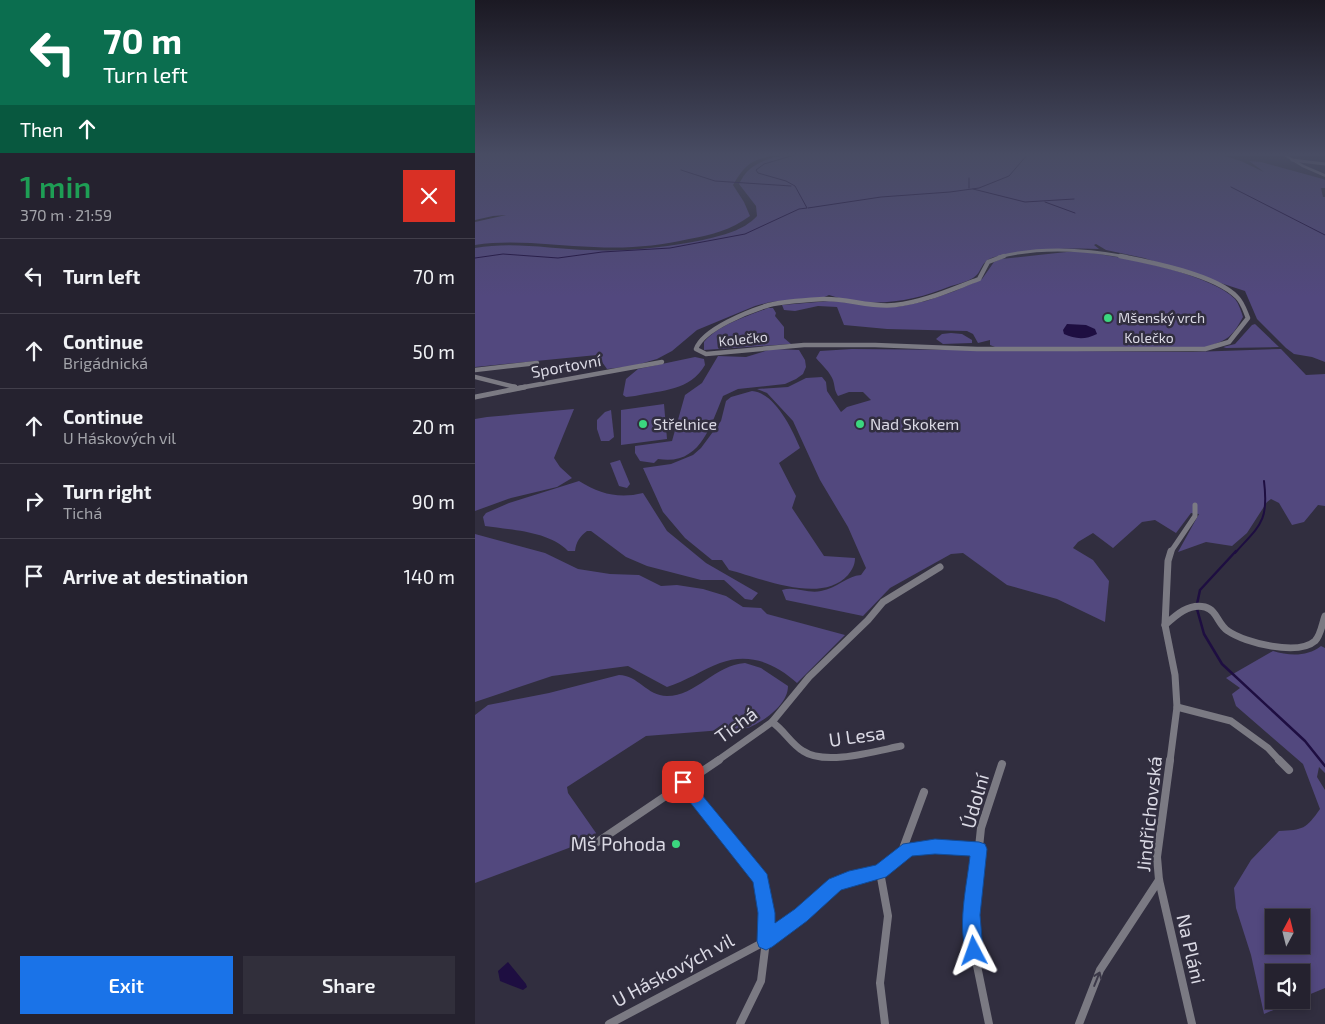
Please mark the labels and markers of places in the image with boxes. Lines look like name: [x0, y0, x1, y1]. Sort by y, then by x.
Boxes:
place label: Mšenský vrch: [1118, 309, 1205, 326]
marker: Mšenský vrch: [1102, 312, 1114, 324]
place label: Střelnice: [653, 414, 717, 433]
place label: Nad Skokem: [870, 414, 959, 433]
marker: Střelnice: [637, 418, 649, 430]
marker: Nad Skokem: [854, 418, 866, 430]
pin: [662, 761, 704, 803]
place label: Mš Pohoda: [570, 832, 666, 855]
marker: Mš Pohoda: [670, 838, 682, 850]

